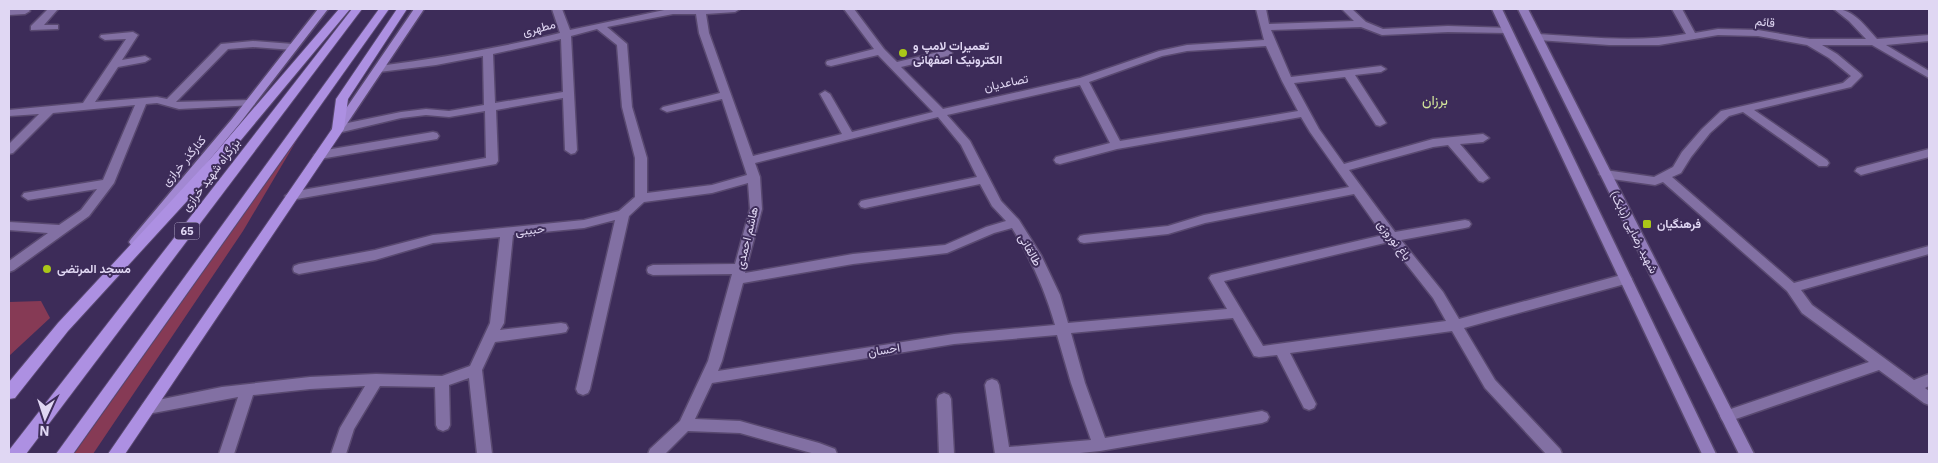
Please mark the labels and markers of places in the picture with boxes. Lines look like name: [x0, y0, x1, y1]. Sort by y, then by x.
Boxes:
place label: تعمیرات لامپ و الکترونیک اصفهانی: [913, 38, 1002, 68]
marker: تعمیرات لامپ و الکترونیک اصفهانی: [897, 47, 909, 59]
place label: فرهنگیان: [1657, 216, 1701, 232]
marker: فرهنگیان: [1641, 218, 1653, 230]
place label: مسجد المرتضی: [57, 261, 131, 277]
marker: مسجد المرتضی: [41, 263, 53, 275]

